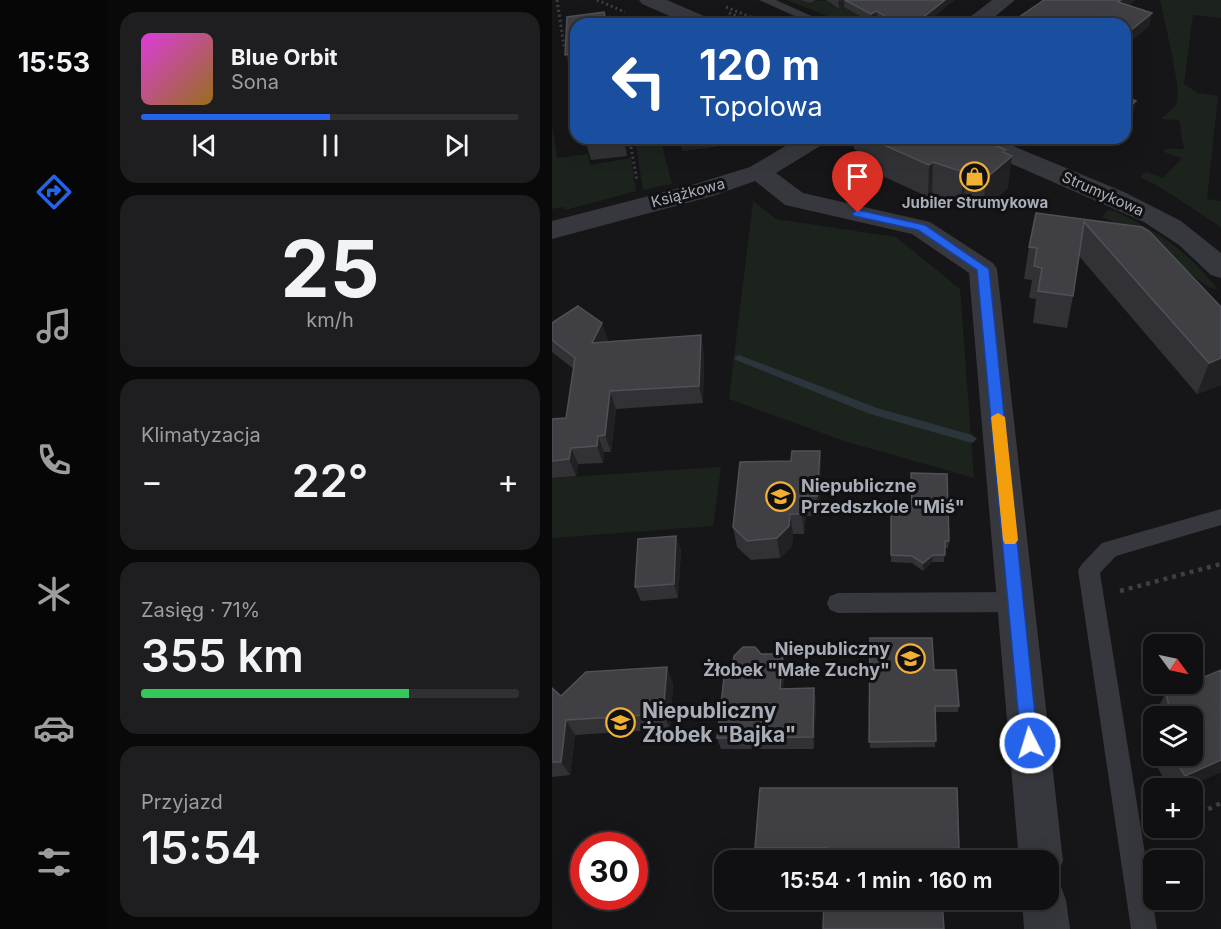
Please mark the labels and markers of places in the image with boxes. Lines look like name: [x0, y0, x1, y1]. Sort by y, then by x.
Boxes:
pin: [832, 151, 883, 213]
shop icon: Jubiler Strumykowa: [959, 160, 991, 192]
place label: Jubiler Strumykowa: [902, 193, 1048, 212]
place label: Niepubliczne Przedszkole "Miś": [801, 475, 965, 517]
school or university icon: Niepubliczne Przedszkole "Miś": [764, 480, 796, 512]
place label: Niepubliczny Żłobek "Małe Zuchy": [703, 638, 890, 680]
school or university icon: Niepubliczny Żłobek "Małe Zuchy": [895, 643, 927, 675]
place label: Niepubliczny Żłobek "Bajka": [642, 698, 796, 747]
school or university icon: Niepubliczny Żłobek "Bajka": [605, 707, 637, 739]

